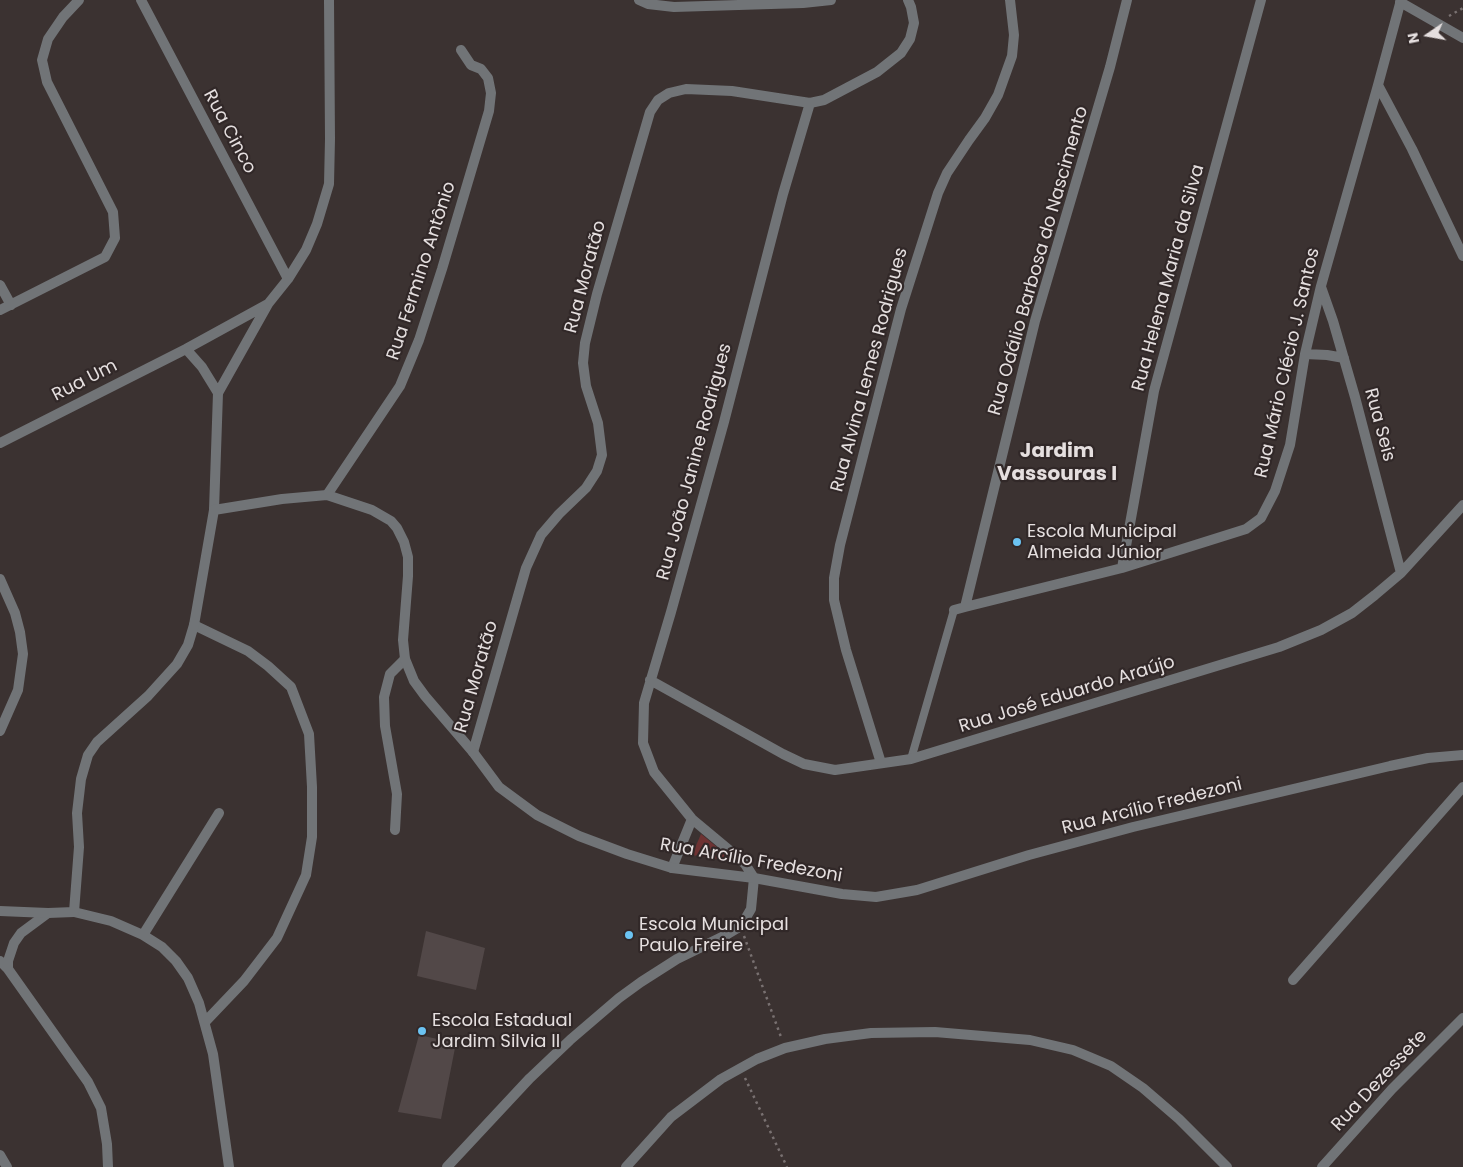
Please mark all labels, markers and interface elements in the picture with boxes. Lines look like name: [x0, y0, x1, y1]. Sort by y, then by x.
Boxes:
north arrow: [1403, 10, 1453, 60]
text: N: [1402, 31, 1424, 45]
street label: Rua Cinco: [198, 86, 260, 178]
street label: Rua Odálio Barbosa do Nascimento: [984, 104, 1094, 418]
street label: Rua Helena Maria da Silva: [1128, 162, 1210, 394]
street label: Rua Fermino Antônio: [383, 179, 461, 363]
street label: Rua Moratão: [561, 218, 611, 336]
street label: Rua Alvina Lemes Rodrigues: [827, 246, 913, 494]
street label: Rua Mário Clécio J. Santos: [1251, 246, 1325, 480]
street label: Rua João Janine Rodrigues: [653, 341, 737, 583]
street label: Rua Um: [49, 355, 121, 407]
street label: Rua Seis: [1359, 386, 1399, 464]
district label: Jardim Vassouras I: [997, 440, 1117, 487]
place label: Escola Municipal Almeida Júnior: [1027, 521, 1177, 564]
marker: Escola Municipal Almeida Júnior: [1011, 536, 1023, 548]
street label: Rua Moratão: [451, 618, 503, 736]
street label: Rua José Eduardo Araújo: [956, 652, 1178, 738]
street label: Rua Arcílio Fredezoni: [1060, 774, 1244, 840]
street label: Rua Arcílio Fredezoni: [658, 834, 844, 888]
place label: Escola Municipal Paulo Freire: [639, 914, 789, 956]
marker: Escola Municipal Paulo Freire: [623, 929, 635, 941]
place label: Escola Estadual Jardim Silvia II: [432, 1010, 572, 1052]
marker: Escola Estadual Jardim Silvia II: [416, 1025, 428, 1037]
street label: Rua Dezessete: [1328, 1026, 1432, 1136]

